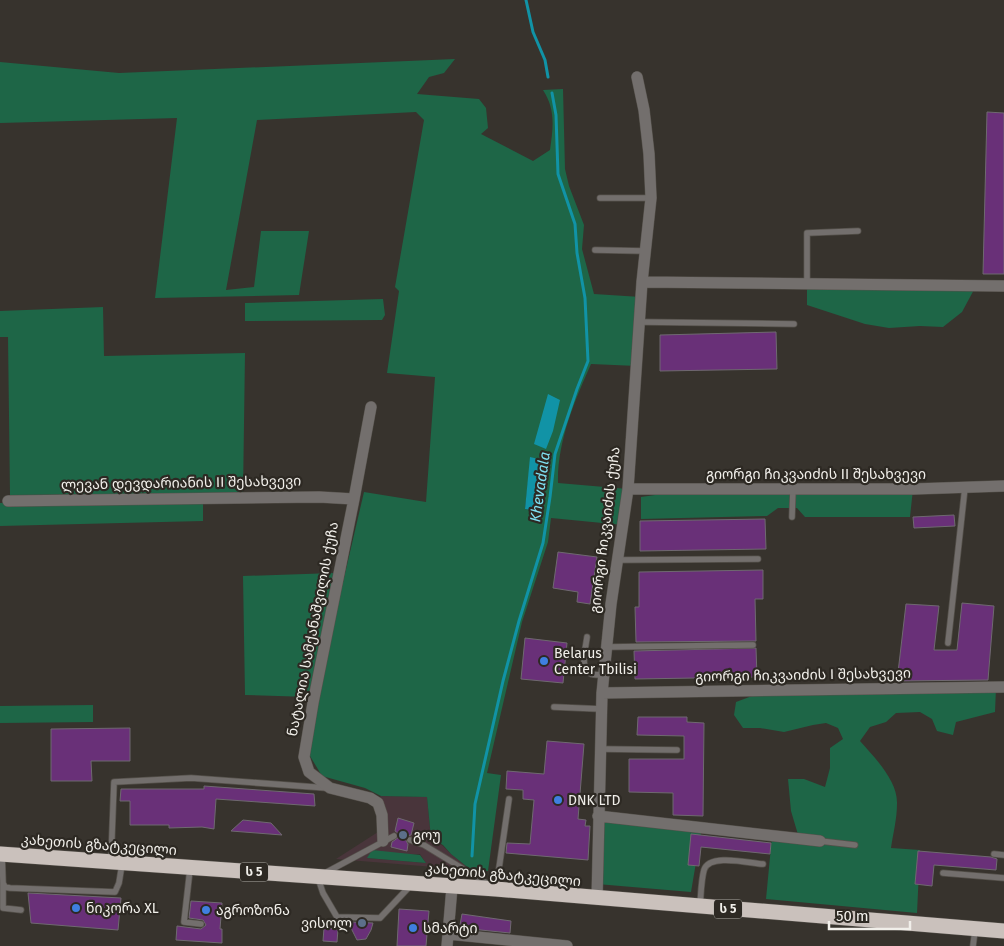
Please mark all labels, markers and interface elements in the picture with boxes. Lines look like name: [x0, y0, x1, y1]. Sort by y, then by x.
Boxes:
street label: გიორგი ჩიკვაიძის ქუჩა: [586, 446, 624, 614]
water label: Khevadala: [526, 451, 554, 523]
street label: გიორგი ჩიკვაიძის II შესახვევი: [706, 466, 926, 483]
street label: ლევან დევდარიანის II შესახვევი: [61, 472, 301, 494]
street label: ნატალია სამქანაშვილის ქუჩა: [284, 520, 342, 738]
place label: Belarus Center Tbilisi: [554, 645, 637, 678]
marker: Belarus Center Tbilisi: [538, 655, 550, 667]
street label: გიორგი ჩიკვაიძის I შესახვევი: [695, 665, 911, 685]
place label: DNK LTD: [568, 792, 621, 809]
marker: DNK LTD: [552, 794, 564, 806]
place label: გოუ: [413, 827, 441, 844]
marker: გოუ: [397, 829, 409, 841]
street label: კახეთის გზატკეცილი: [20, 831, 178, 859]
street label: კახეთის გზატკეცილი: [424, 860, 582, 890]
road number: ს 5: [240, 862, 268, 882]
scale bar: [829, 898, 910, 930]
place label: ნიკორა XL: [86, 900, 159, 917]
road number: ს 5: [714, 900, 742, 919]
marker: ნიკორა XL: [70, 902, 82, 914]
place label: აგროზონა: [216, 902, 290, 919]
marker: აგროზონა: [200, 904, 212, 916]
text: 50 m: [836, 907, 869, 925]
place label: ვისოლ: [301, 915, 352, 932]
marker: ვისოლ: [356, 917, 368, 929]
place label: სმარტი: [423, 920, 478, 937]
marker: სმარტი: [407, 922, 419, 934]

